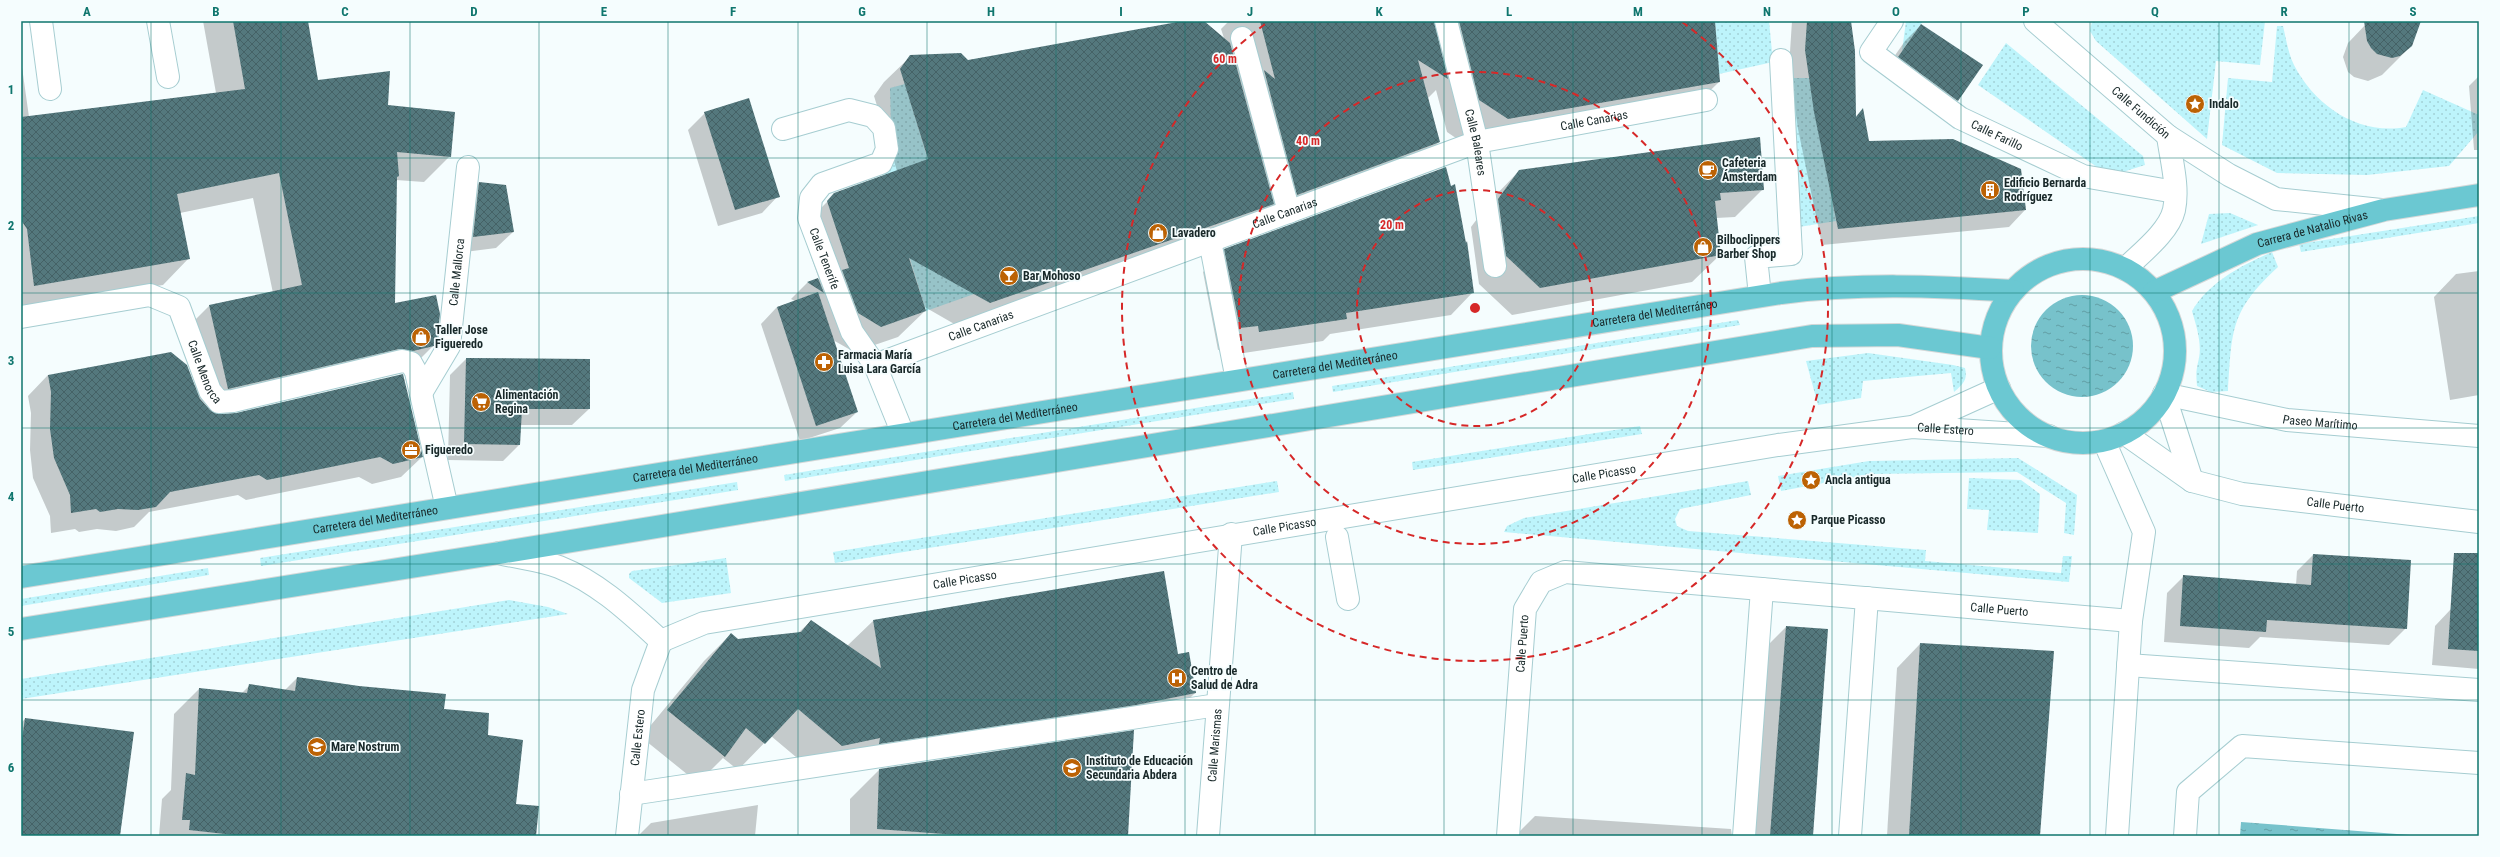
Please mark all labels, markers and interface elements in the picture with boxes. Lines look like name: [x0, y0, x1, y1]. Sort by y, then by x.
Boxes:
text: A: [83, 4, 91, 19]
text: B: [212, 4, 220, 19]
text: C: [341, 4, 349, 19]
text: D: [470, 4, 478, 19]
text: E: [601, 4, 608, 19]
text: F: [730, 4, 736, 19]
text: G: [858, 4, 866, 19]
text: H: [987, 4, 995, 19]
text: I: [1119, 4, 1123, 19]
text: J: [1247, 4, 1253, 19]
text: K: [1375, 4, 1383, 19]
text: L: [1506, 4, 1512, 19]
text: M: [1633, 4, 1643, 19]
text: N: [1763, 4, 1771, 19]
text: O: [1892, 4, 1900, 19]
text: P: [2022, 4, 2030, 19]
text: Q: [2151, 4, 2159, 19]
text: R: [2280, 4, 2288, 19]
text: S: [2409, 4, 2417, 19]
text: 60 m: [1213, 52, 1237, 66]
text: 1: [8, 82, 14, 97]
street label: Calle Fundición: [2109, 84, 2173, 142]
place icon: Indalo: [2184, 93, 2206, 115]
place label: Indalo: [2209, 97, 2239, 111]
street label: Calle Canarias: [1559, 107, 1629, 134]
street label: Calle Baleares: [1462, 108, 1489, 177]
street label: Calle Farillo: [1969, 117, 2025, 154]
text: 40 m: [1296, 134, 1320, 148]
place label: Cafeteria Ámsterdam: [1722, 156, 1777, 184]
cafe icon: Cafeteria Ámsterdam: [1697, 159, 1719, 181]
place label: Edificio Bernarda Rodríguez: [2004, 176, 2086, 204]
building icon: Edificio Bernarda Rodríguez: [1979, 179, 2001, 201]
street label: Calle Canarias: [1250, 195, 1319, 232]
street label: Carrera de Natalio Rivas: [2256, 208, 2369, 251]
text: 2: [8, 218, 15, 233]
text: 20 m: [1380, 218, 1404, 232]
shop icon: Lavadero: [1147, 222, 1169, 244]
street label: Calle Tenerife: [806, 226, 842, 292]
place label: Lavadero: [1172, 226, 1216, 240]
place label: Bilboclippers Barber Shop: [1717, 233, 1781, 261]
shop icon: Bilboclippers Barber Shop: [1692, 236, 1714, 258]
street label: Calle Mallorca: [446, 237, 467, 307]
bar icon: Bar Mohoso: [998, 265, 1020, 287]
place label: Bar Mohoso: [1023, 269, 1081, 283]
street label: Carretera del Mediterráneo: [1591, 296, 1718, 330]
centre of rings: [1468, 301, 1482, 315]
street label: Calle Canarias: [947, 307, 1015, 344]
place label: Taller Jose Figueredo: [435, 323, 488, 351]
shop icon: Taller Jose Figueredo: [410, 326, 432, 348]
street label: Calle Menorca: [185, 338, 225, 407]
place label: Farmacia María Luisa Lara García: [838, 348, 921, 376]
street label: Carretera del Mediterráneo: [1271, 348, 1399, 382]
pharmacy icon: Farmacia María Luisa Lara García: [813, 351, 835, 373]
text: 3: [8, 353, 14, 368]
place label: Alimentación Regina: [495, 388, 559, 416]
supermarket icon: Alimentación Regina: [470, 391, 492, 413]
street label: Carretera del Mediterráneo: [952, 400, 1079, 434]
street label: Paseo Marítimo: [2281, 412, 2358, 433]
street label: Calle Estero: [1917, 420, 1974, 438]
office icon: Figueredo: [400, 439, 422, 461]
place label: Figueredo: [425, 443, 473, 457]
street label: Carretera del Mediterráneo: [632, 451, 759, 485]
street label: Calle Picasso: [1571, 462, 1637, 486]
place icon: Ancla antigua: [1800, 469, 1822, 491]
place label: Ancla antigua: [1825, 473, 1891, 487]
text: 4: [8, 489, 15, 504]
street label: Calle Puerto: [2306, 495, 2365, 515]
street label: Carretera del Mediterráneo: [312, 503, 439, 537]
place icon: Parque Picasso: [1786, 509, 1808, 531]
place label: Parque Picasso: [1811, 513, 1886, 527]
street label: Calle Picasso: [1252, 515, 1317, 539]
street label: Calle Picasso: [932, 568, 998, 592]
street label: Calle Puerto: [1970, 600, 2029, 619]
street label: Calle Puerto: [1513, 614, 1532, 673]
text: 5: [8, 624, 15, 639]
place label: Centro de Salud de Adra: [1191, 664, 1258, 692]
hospital icon: Centro de Salud de Adra: [1166, 667, 1188, 689]
street label: Calle Marismas: [1205, 708, 1225, 782]
street label: Calle Estero: [628, 709, 648, 767]
school or university icon: Mare Nostrum: [306, 736, 328, 758]
place label: Mare Nostrum: [331, 740, 399, 754]
place label: Instituto de Educación Secundaria Abdera: [1086, 754, 1193, 782]
school or university icon: Instituto de Educación Secundaria Abdera: [1061, 757, 1083, 779]
text: 6: [8, 760, 15, 775]

